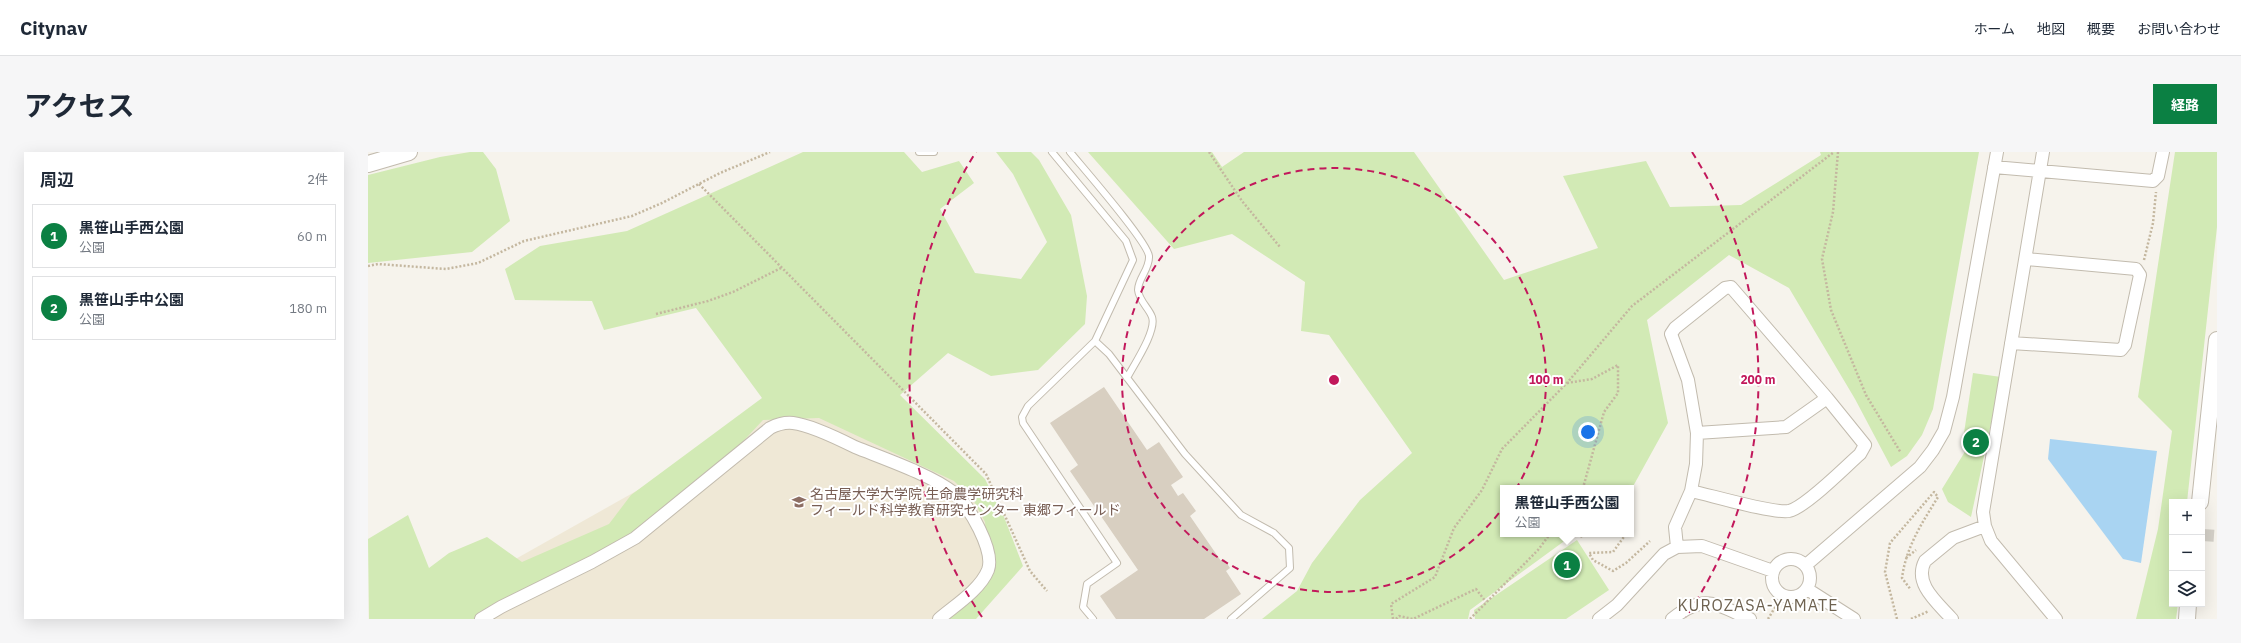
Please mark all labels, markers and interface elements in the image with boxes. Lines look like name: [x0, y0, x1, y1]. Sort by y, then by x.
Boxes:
text: Citynav: [20, 16, 87, 40]
text: ホーム: [1973, 20, 2015, 38]
text: 地図: [2037, 20, 2065, 38]
text: 概要: [2087, 20, 2115, 38]
text: お問い合わせ: [2137, 20, 2221, 38]
button: 経路: [2153, 84, 2217, 124]
text: アクセス: [24, 87, 135, 124]
text: 周辺: [40, 169, 74, 191]
text: 2件: [307, 171, 328, 188]
text: 黒笹山手西公園: [79, 218, 184, 237]
text: 1: [50, 228, 58, 245]
text: 60 m: [297, 228, 327, 245]
text: 公園: [79, 239, 105, 256]
text: 黒笹山手中公園: [79, 290, 184, 309]
text: 2: [50, 300, 58, 317]
text: 180 m: [289, 300, 327, 317]
text: 公園: [79, 311, 105, 328]
text: 100 m: [1528, 372, 1564, 387]
text: 200 m: [1740, 372, 1776, 387]
centre of rings: [1327, 373, 1341, 387]
your location: [1578, 422, 1598, 442]
pin: 2: [1963, 427, 1989, 457]
place label: 名古屋大学大学院 生命農学研究科 フィールド科学教育研究センター 東郷フィールド: [810, 485, 1121, 519]
popup: [1500, 485, 1634, 537]
text: 黒笹山手西公園: [1514, 493, 1620, 512]
school or university icon: 名古屋大学大学院 生命農学研究科 フィールド科学教育研究センター 東郷フィールド: [791, 494, 807, 510]
map controls: [2169, 499, 2205, 607]
button: +: [2169, 499, 2205, 535]
text: 公園: [1514, 514, 1541, 531]
button: −: [2169, 535, 2205, 571]
pin: 1: [1554, 550, 1580, 580]
button: layers: [2169, 571, 2205, 607]
district label: KUROZASA-YAMATE: [1677, 595, 1839, 615]

